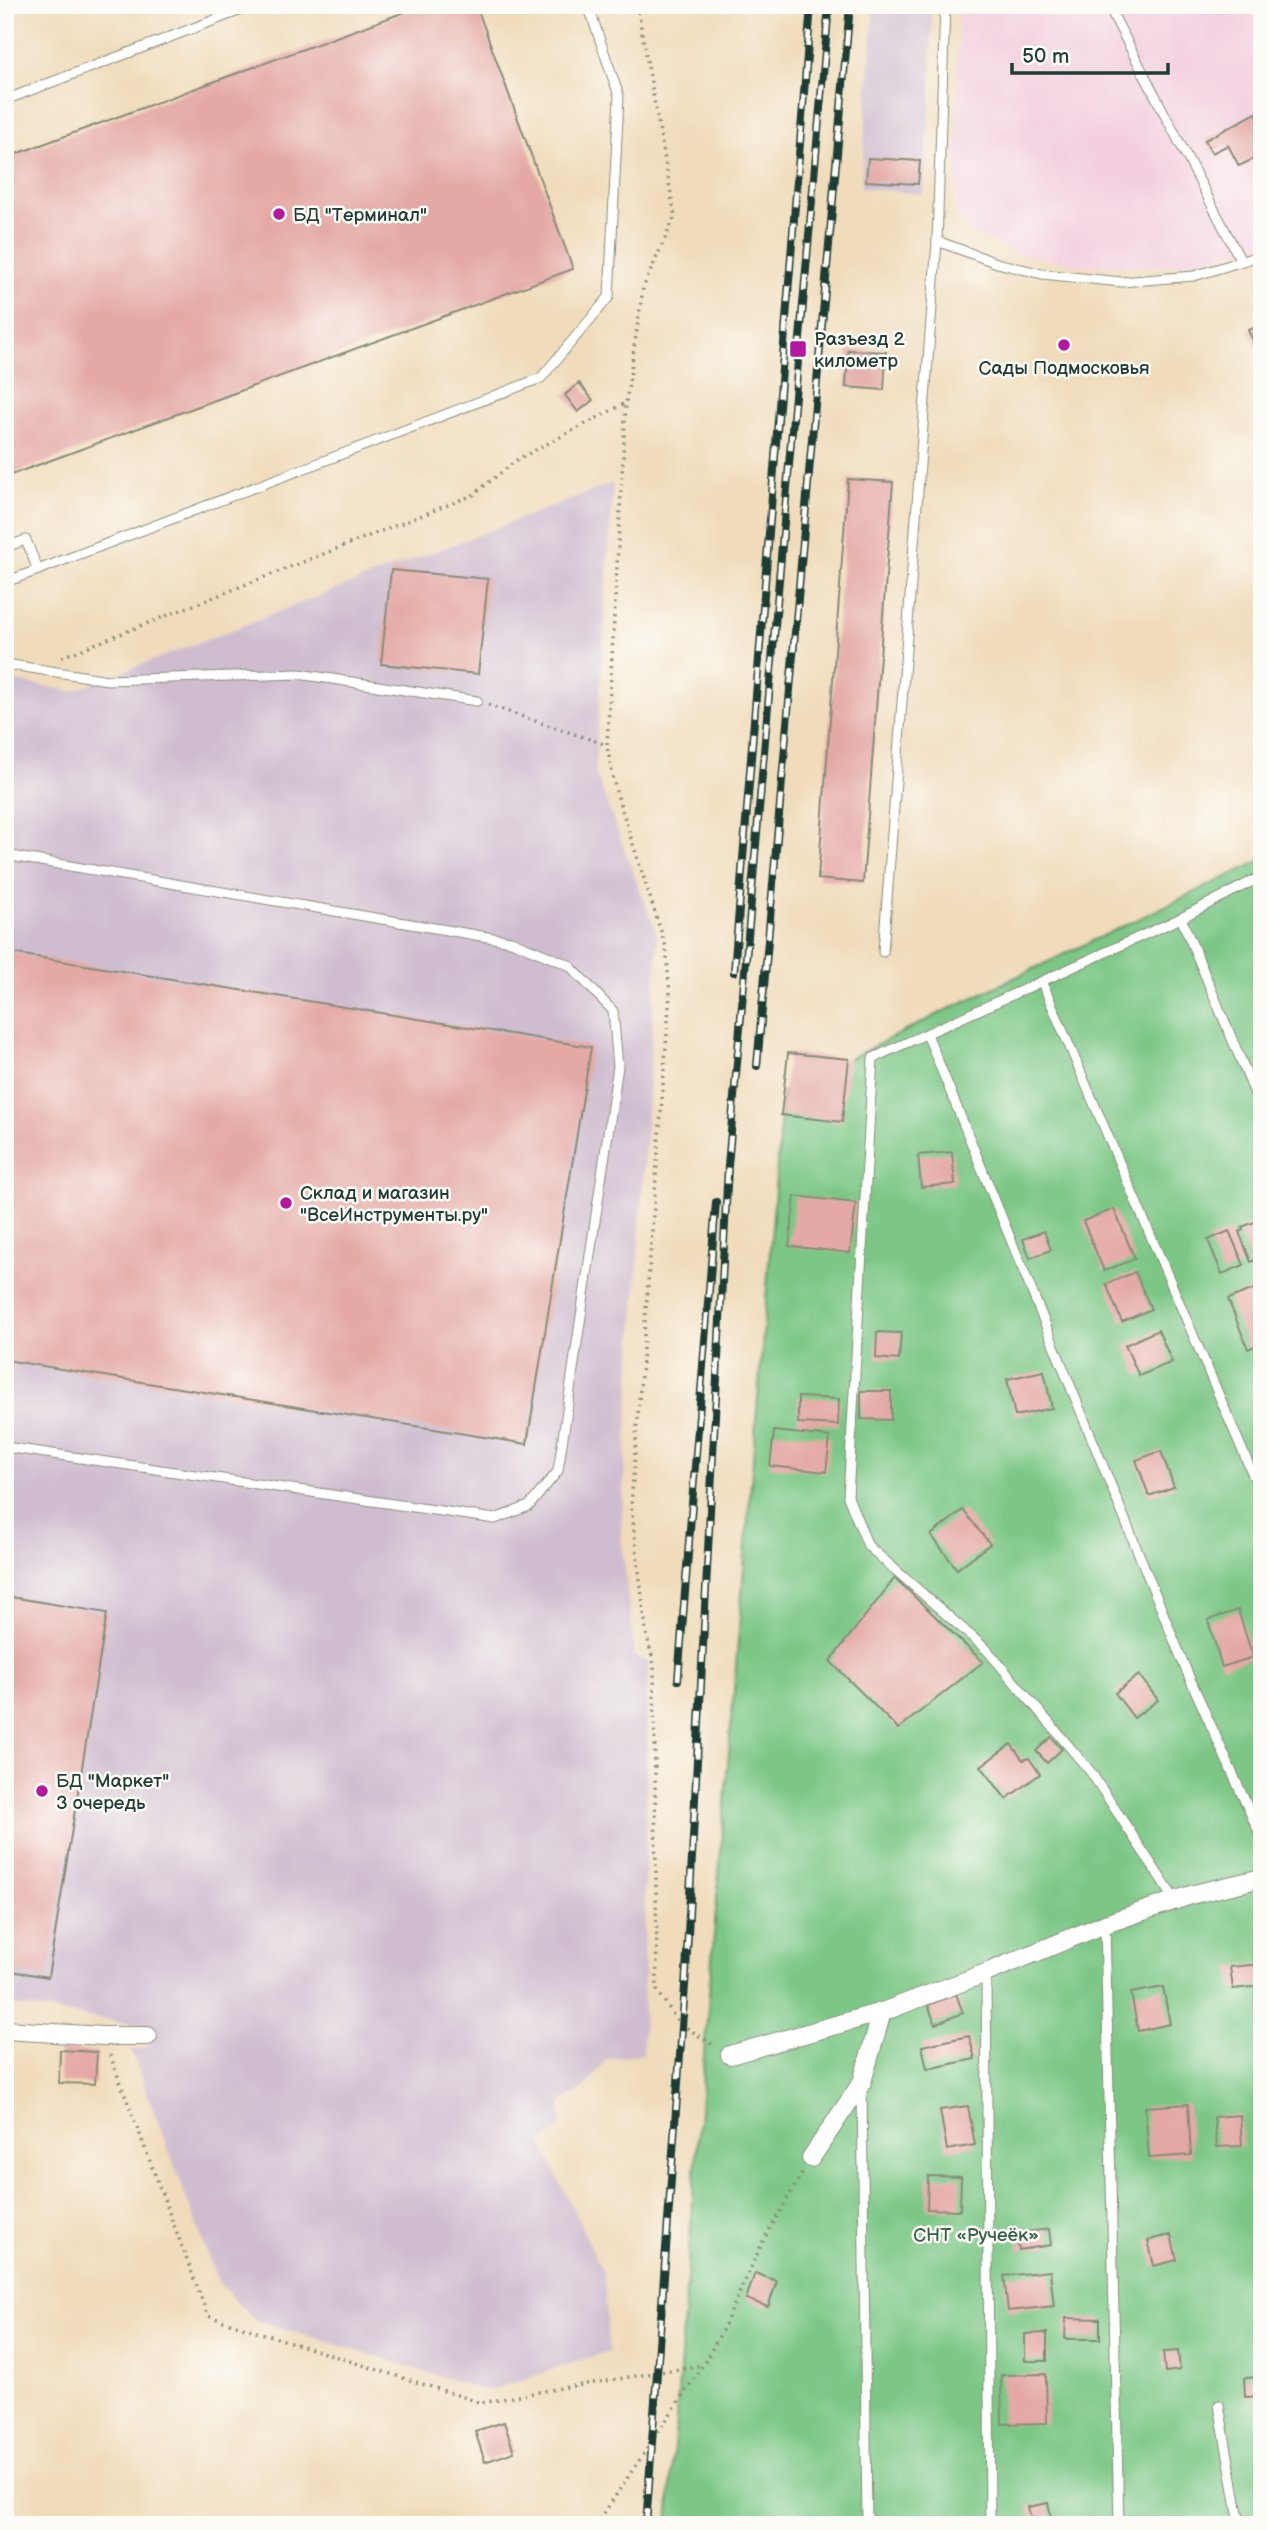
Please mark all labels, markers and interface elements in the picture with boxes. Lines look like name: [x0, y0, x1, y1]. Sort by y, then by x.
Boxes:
scale bar: [1012, 32, 1167, 76]
text: 50 m: [1022, 44, 1069, 69]
place label: БД "Терминал": [293, 204, 427, 227]
marker: БД "Терминал": [271, 206, 287, 222]
place label: Разъезд 2 километр: [814, 328, 905, 373]
marker: Сады Подмосковья: [1056, 337, 1072, 353]
marker: Разъезд 2 километр: [788, 339, 808, 359]
place label: Сады Подмосковья: [979, 357, 1149, 380]
place label: Склад и магазин "ВсеИнструменты.ру": [300, 1182, 488, 1227]
marker: Склад и магазин "ВсеИнструменты.ру": [278, 1195, 294, 1211]
place label: БД "Маркет" 3 очередь: [56, 1770, 169, 1815]
marker: БД "Маркет" 3 очередь: [34, 1783, 50, 1799]
park label: СНТ «Ручеёк»: [913, 2224, 1039, 2247]

